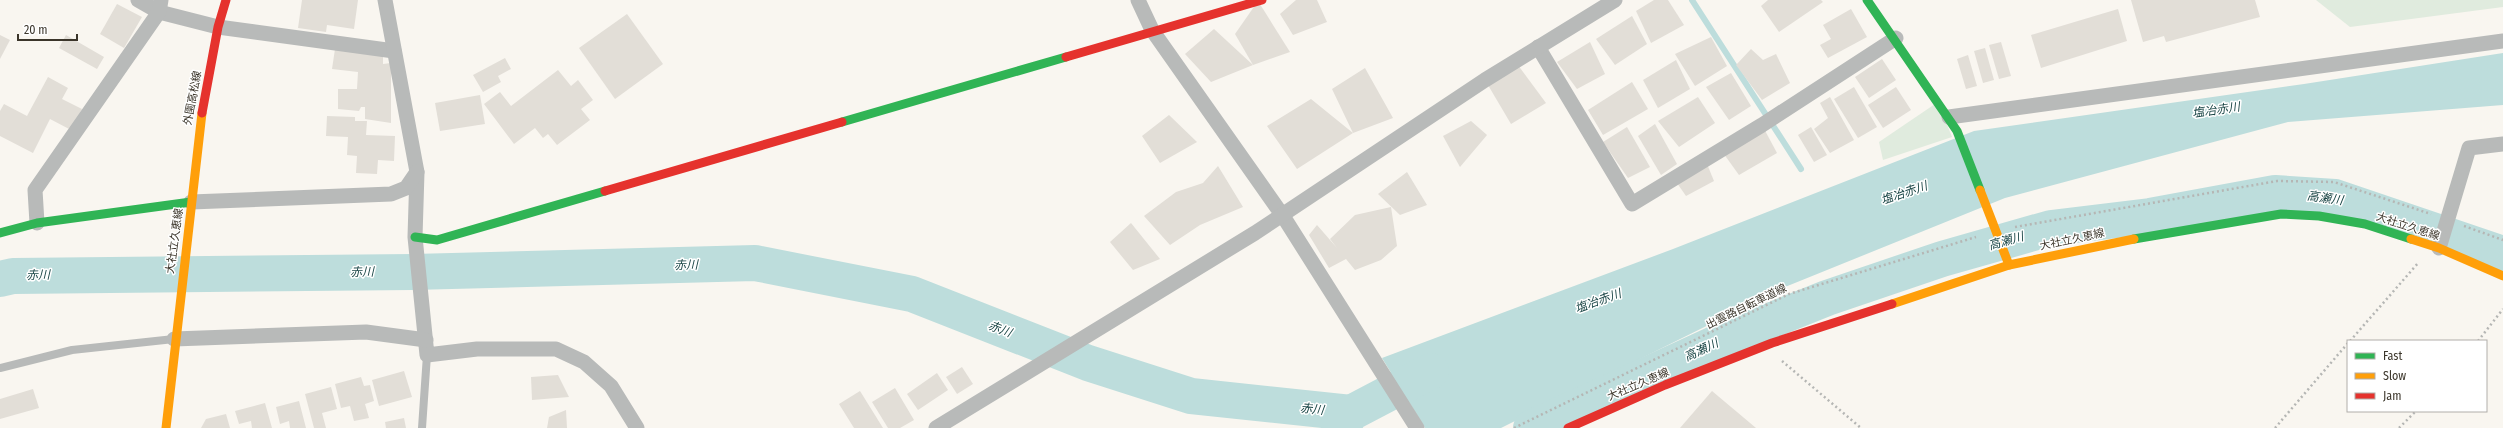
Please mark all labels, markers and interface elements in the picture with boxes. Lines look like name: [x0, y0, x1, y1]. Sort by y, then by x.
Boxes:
scale bar: [18, 16, 77, 42]
text: 20 m: [24, 23, 48, 37]
street label: 外園高松線: [181, 70, 204, 126]
water label: 塩冶赤川: [2191, 99, 2243, 120]
water label: 塩冶赤川: [1879, 178, 1931, 207]
water label: 高瀬川: [2306, 189, 2346, 208]
street label: 大社立久恵線: [163, 207, 186, 275]
street label: 大社立久恵線: [2374, 210, 2441, 243]
street label: 大社立久恵線: [2038, 226, 2106, 253]
water label: 高瀬川: [1987, 229, 2027, 253]
water label: 赤川: [674, 258, 700, 272]
water label: 赤川: [350, 265, 376, 279]
water label: 赤川: [26, 268, 52, 282]
street label: 出雲路自転車道線: [1704, 281, 1789, 332]
water label: 塩冶赤川: [1573, 286, 1625, 316]
water label: 赤川: [986, 318, 1016, 341]
water label: 高瀬川: [1682, 335, 1722, 364]
legend: [2347, 340, 2487, 412]
text: Fast: [2383, 349, 2402, 363]
street label: 大社立久恵線: [1605, 366, 1671, 403]
text: Slow: [2383, 369, 2406, 383]
text: Jam: [2383, 389, 2401, 403]
water label: 赤川: [1299, 401, 1327, 417]

